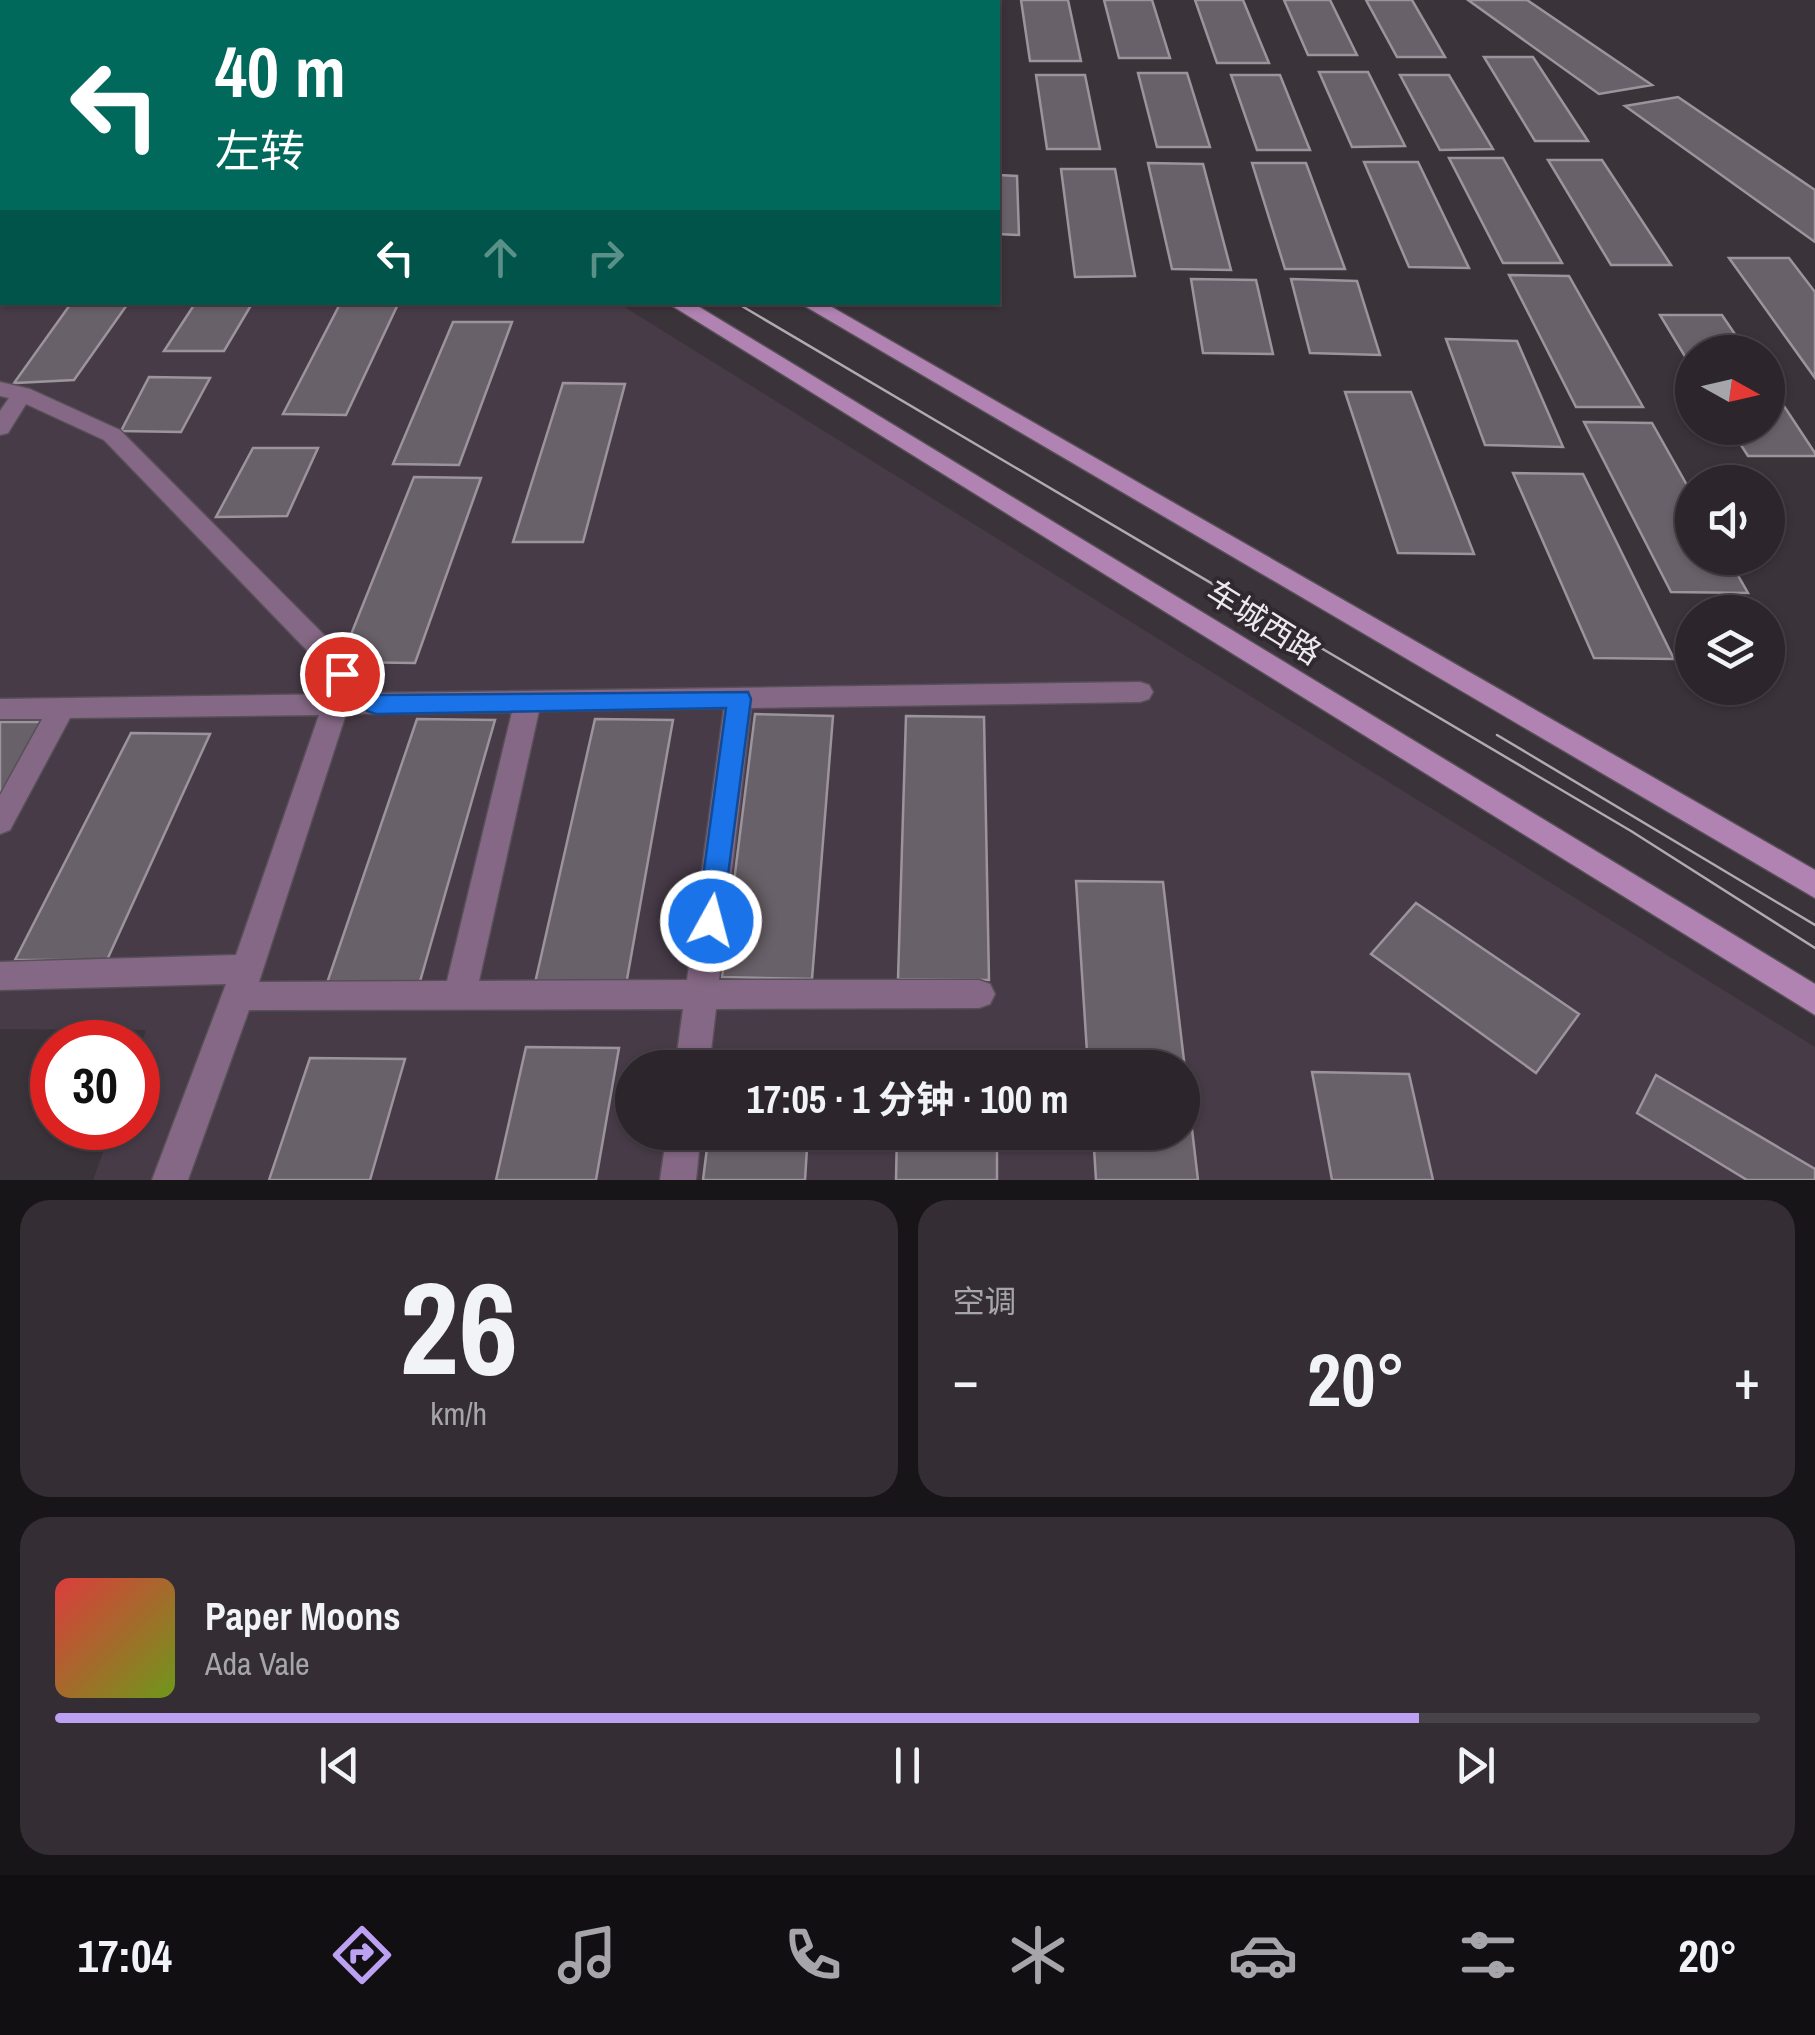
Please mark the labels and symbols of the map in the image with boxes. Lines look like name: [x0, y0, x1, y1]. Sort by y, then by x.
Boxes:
north arrow: [1675, 335, 1785, 445]
street label: 车城西路: [1198, 570, 1330, 674]
pin: [300, 632, 385, 717]
position arrow: [659, 869, 763, 973]
speed limit sign: 30: [30, 1020, 160, 1150]

